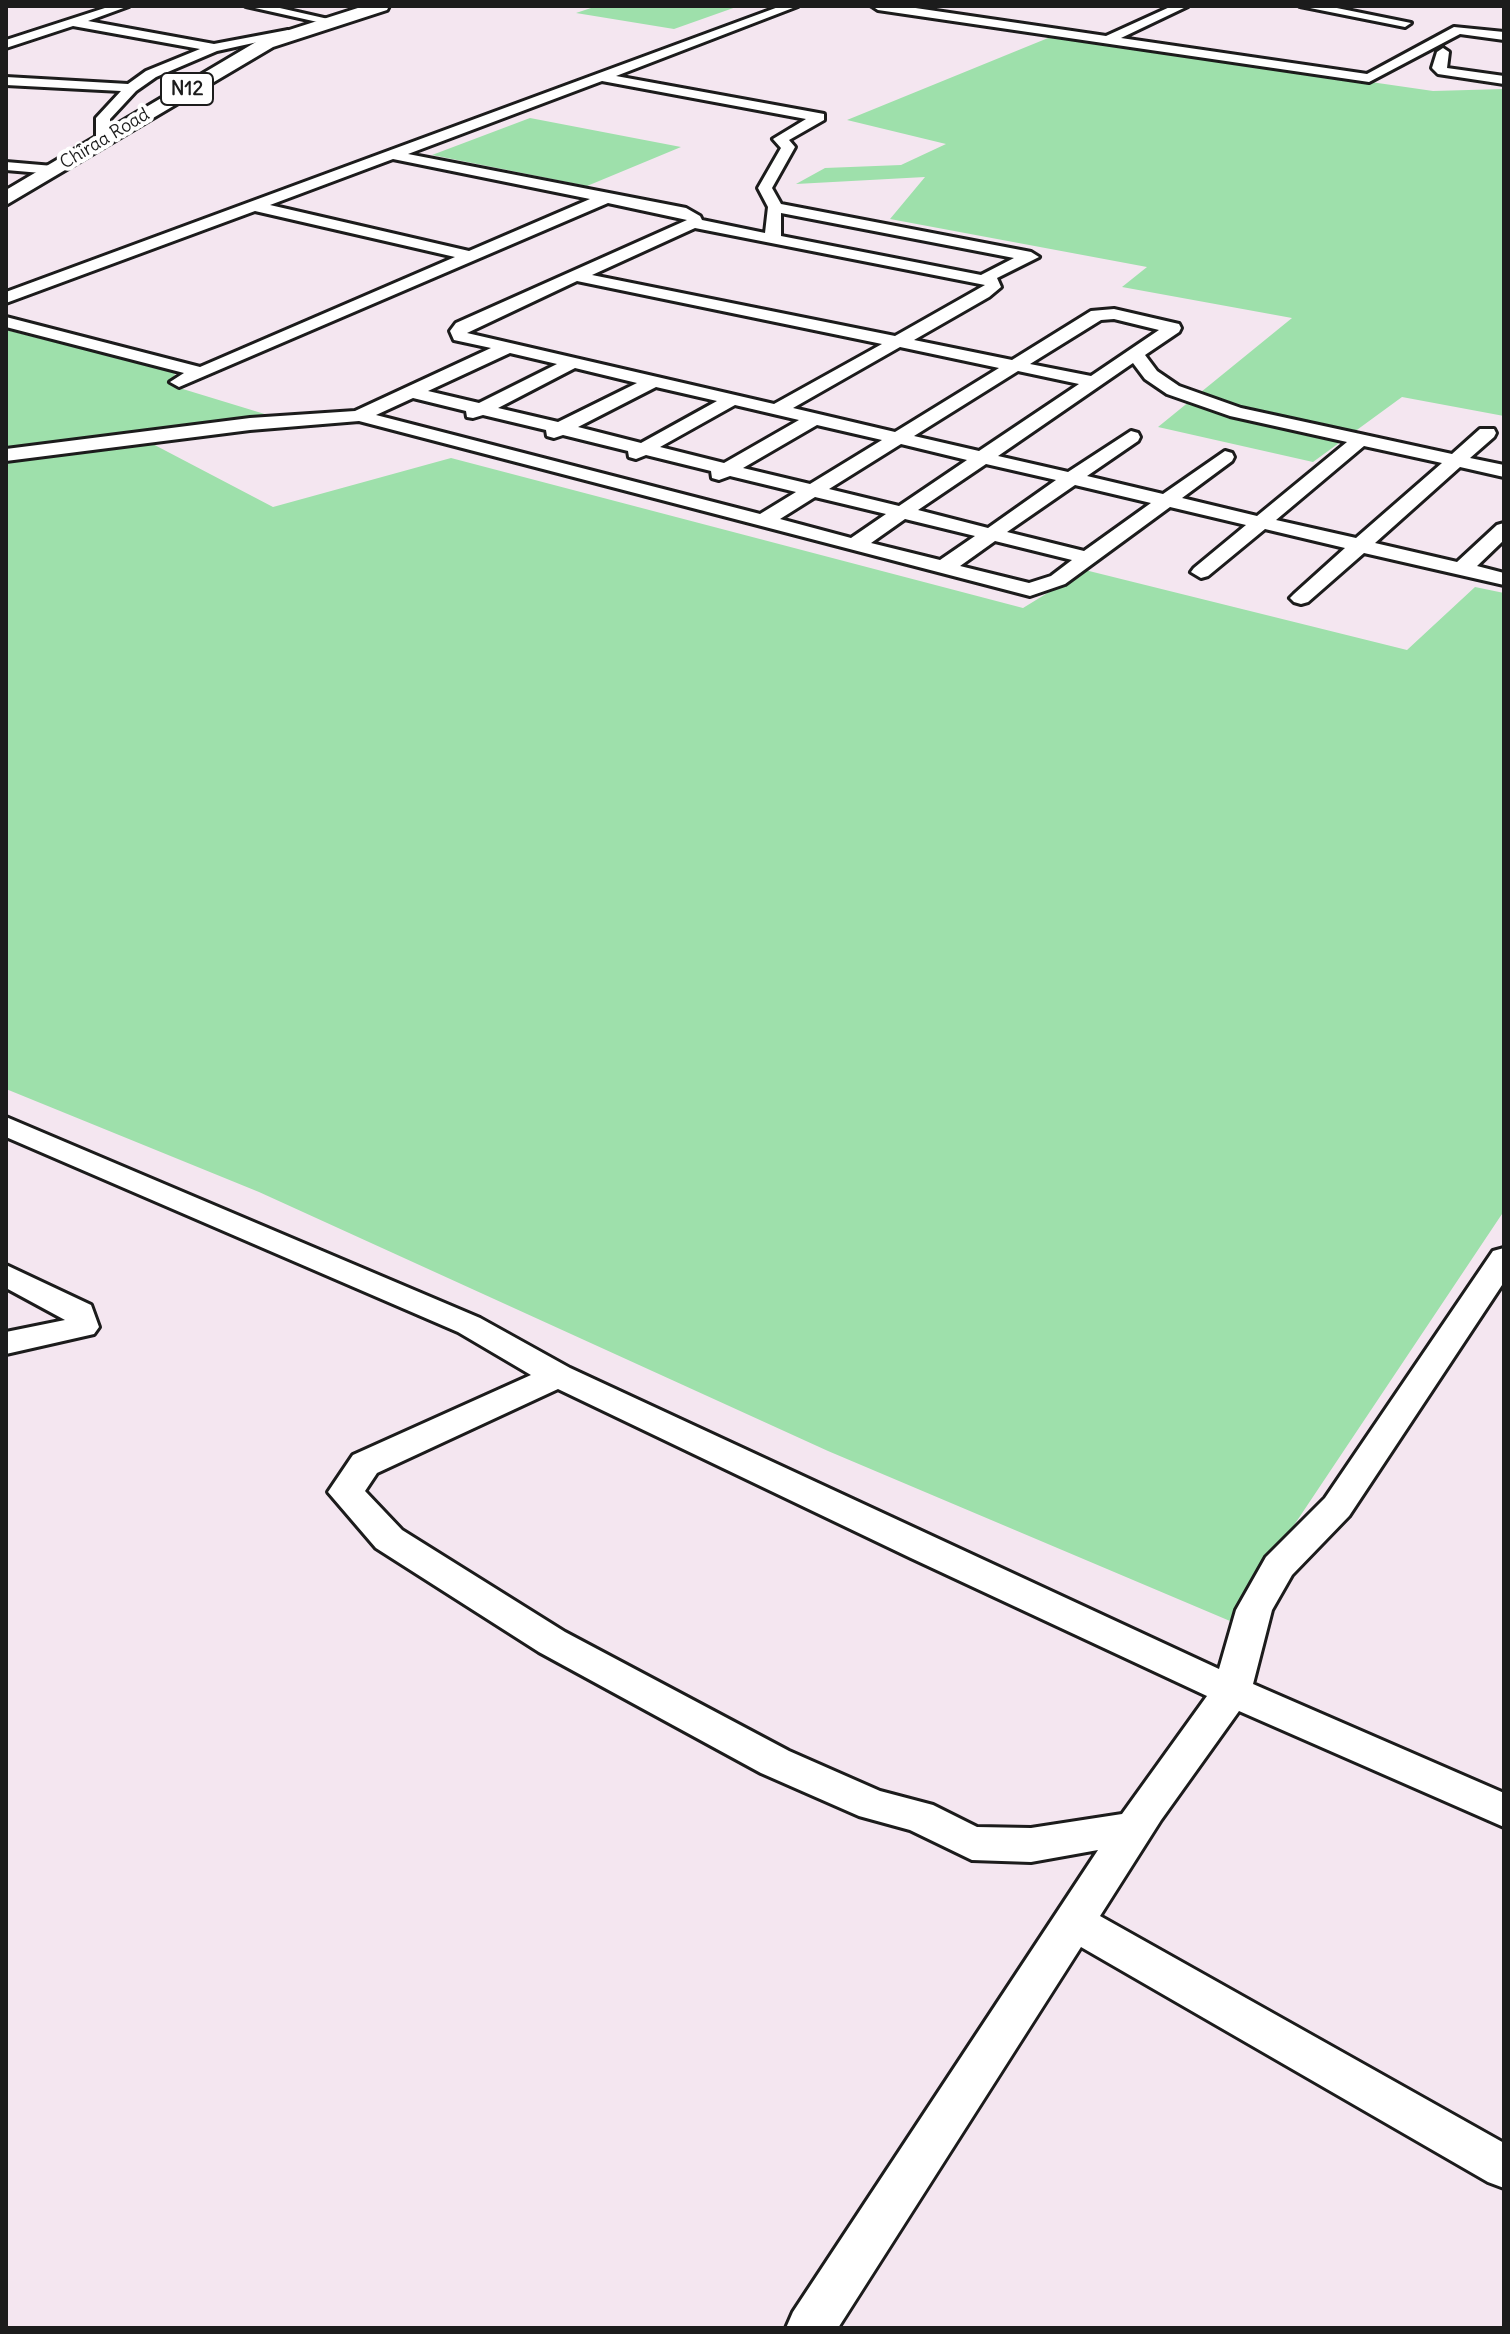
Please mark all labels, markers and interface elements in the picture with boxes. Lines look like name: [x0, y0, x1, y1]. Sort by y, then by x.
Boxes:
road number: N12: [161, 73, 213, 105]
street label: Chiraa Road: [56, 104, 154, 174]

